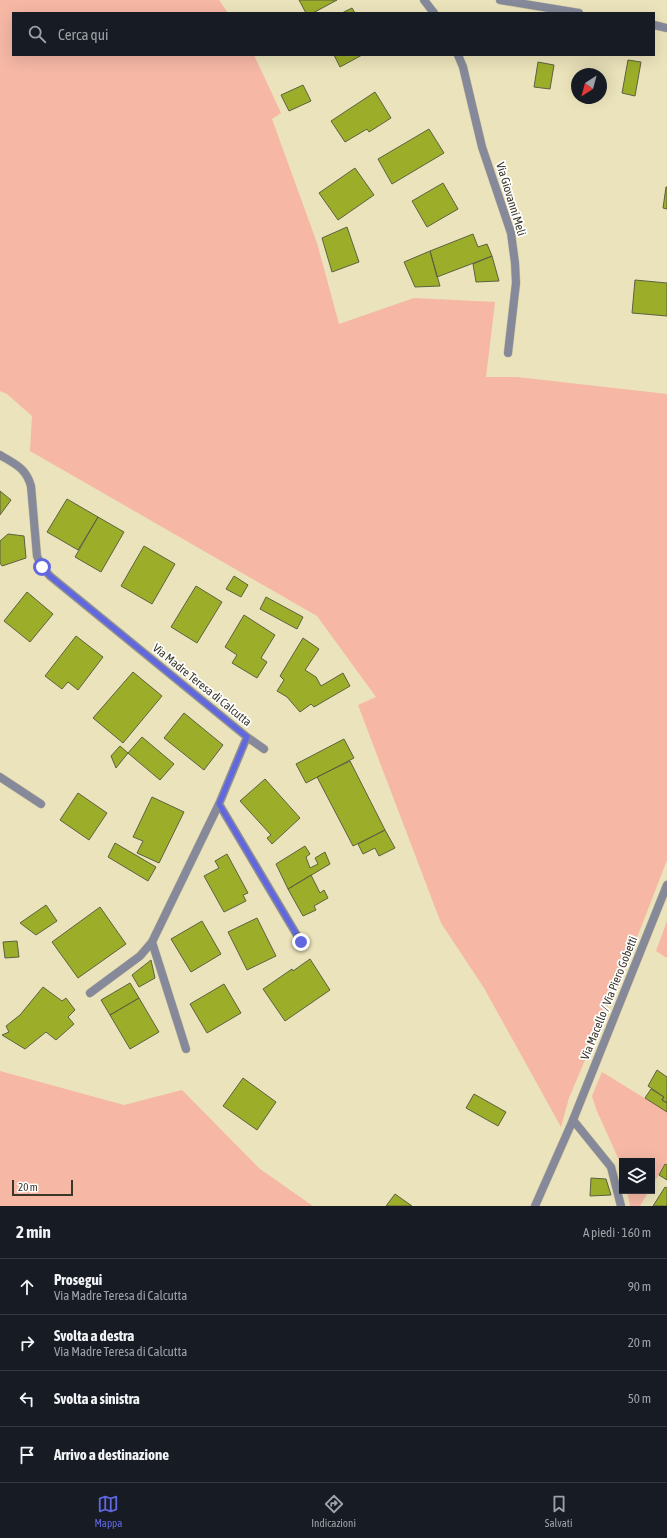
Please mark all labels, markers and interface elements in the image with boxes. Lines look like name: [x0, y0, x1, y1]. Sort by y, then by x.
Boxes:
search box: [12, 12, 655, 56]
icon: search: [26, 23, 48, 45]
text: Cerca qui: [58, 26, 108, 43]
north arrow: [571, 68, 607, 104]
street label: Via Giovanni Meli: [493, 160, 529, 238]
route start: [33, 558, 51, 576]
street label: Via Madre Teresa di Calcutta: [150, 641, 254, 729]
route end: [292, 933, 310, 951]
street label: Via Macello / Via Piero Gobetti: [578, 934, 640, 1062]
map controls: [619, 1158, 655, 1194]
button: layers: [619, 1158, 655, 1194]
scale bar: [12, 1178, 73, 1197]
text: 20 m: [18, 1181, 38, 1193]
text: 2 min: [16, 1222, 51, 1242]
text: A piedi · 160 m: [583, 1225, 651, 1240]
text: Prosegui: [54, 1271, 102, 1288]
icon: ahead: [16, 1276, 38, 1298]
text: 90 m: [628, 1279, 651, 1294]
text: Via Madre Teresa di Calcutta: [54, 1288, 187, 1303]
text: Svolta a destra: [54, 1327, 134, 1344]
icon: right: [16, 1332, 38, 1354]
text: 20 m: [628, 1335, 651, 1350]
text: Via Madre Teresa di Calcutta: [54, 1344, 187, 1359]
icon: left: [16, 1388, 38, 1410]
text: Svolta a sinistra: [54, 1390, 140, 1407]
text: 50 m: [628, 1391, 651, 1406]
icon: arrive: [16, 1444, 38, 1466]
text: Arrivo a destinazione: [54, 1446, 169, 1463]
tab: Mappa: [94, 1493, 122, 1529]
tab: Indicazioni: [311, 1493, 356, 1529]
tab: Salvati: [545, 1493, 573, 1529]

